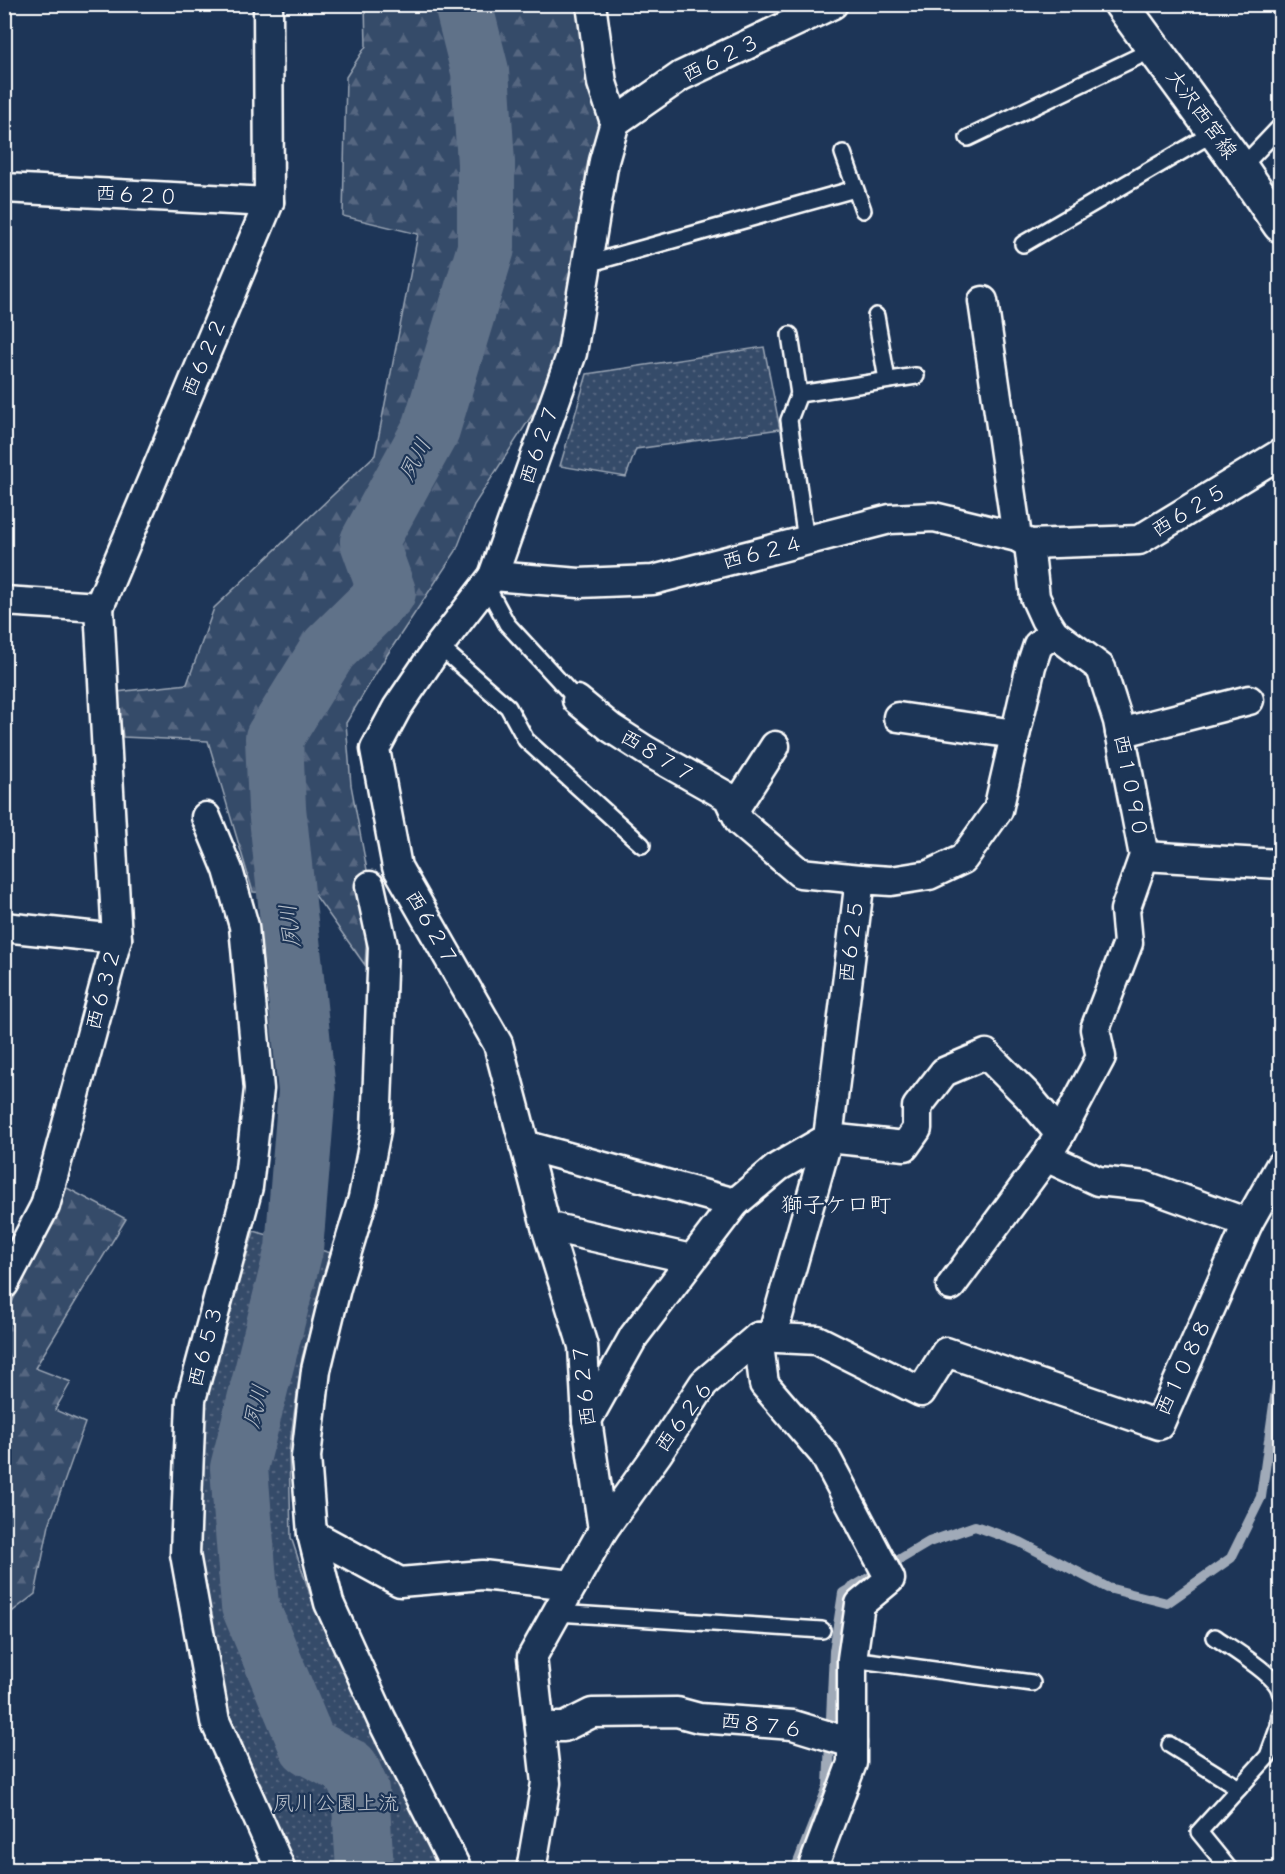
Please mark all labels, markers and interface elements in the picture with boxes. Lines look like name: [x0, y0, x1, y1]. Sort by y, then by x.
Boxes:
street label: 西６２３: [678, 28, 764, 87]
street label: 大沢西宮線: [1161, 64, 1243, 164]
street label: 西６２０: [94, 180, 180, 209]
street label: 西６２２: [176, 313, 231, 400]
street label: 西６２７: [513, 400, 564, 488]
water label: 夙川: [392, 433, 437, 485]
street label: 西６２５: [1146, 477, 1231, 542]
street label: 西６２４: [719, 529, 807, 574]
street label: 西８７７: [616, 723, 701, 788]
street label: 西１０９０: [1109, 732, 1154, 840]
street label: 西６２７: [401, 885, 464, 970]
street label: 西６２５: [833, 898, 868, 984]
water label: 夙川: [274, 903, 305, 949]
street label: 西６３２: [80, 945, 125, 1033]
district label: 獅子ケ口町: [781, 1191, 891, 1218]
street label: 西６５３: [182, 1302, 227, 1390]
street label: 西１０８８: [1149, 1314, 1216, 1420]
street label: 西６２７: [567, 1342, 600, 1428]
street label: 西６２６: [649, 1374, 718, 1457]
water label: 夙川: [237, 1382, 274, 1431]
street label: 西８７６: [719, 1707, 805, 1742]
park label: 夙川公園上流: [273, 1790, 399, 1815]

